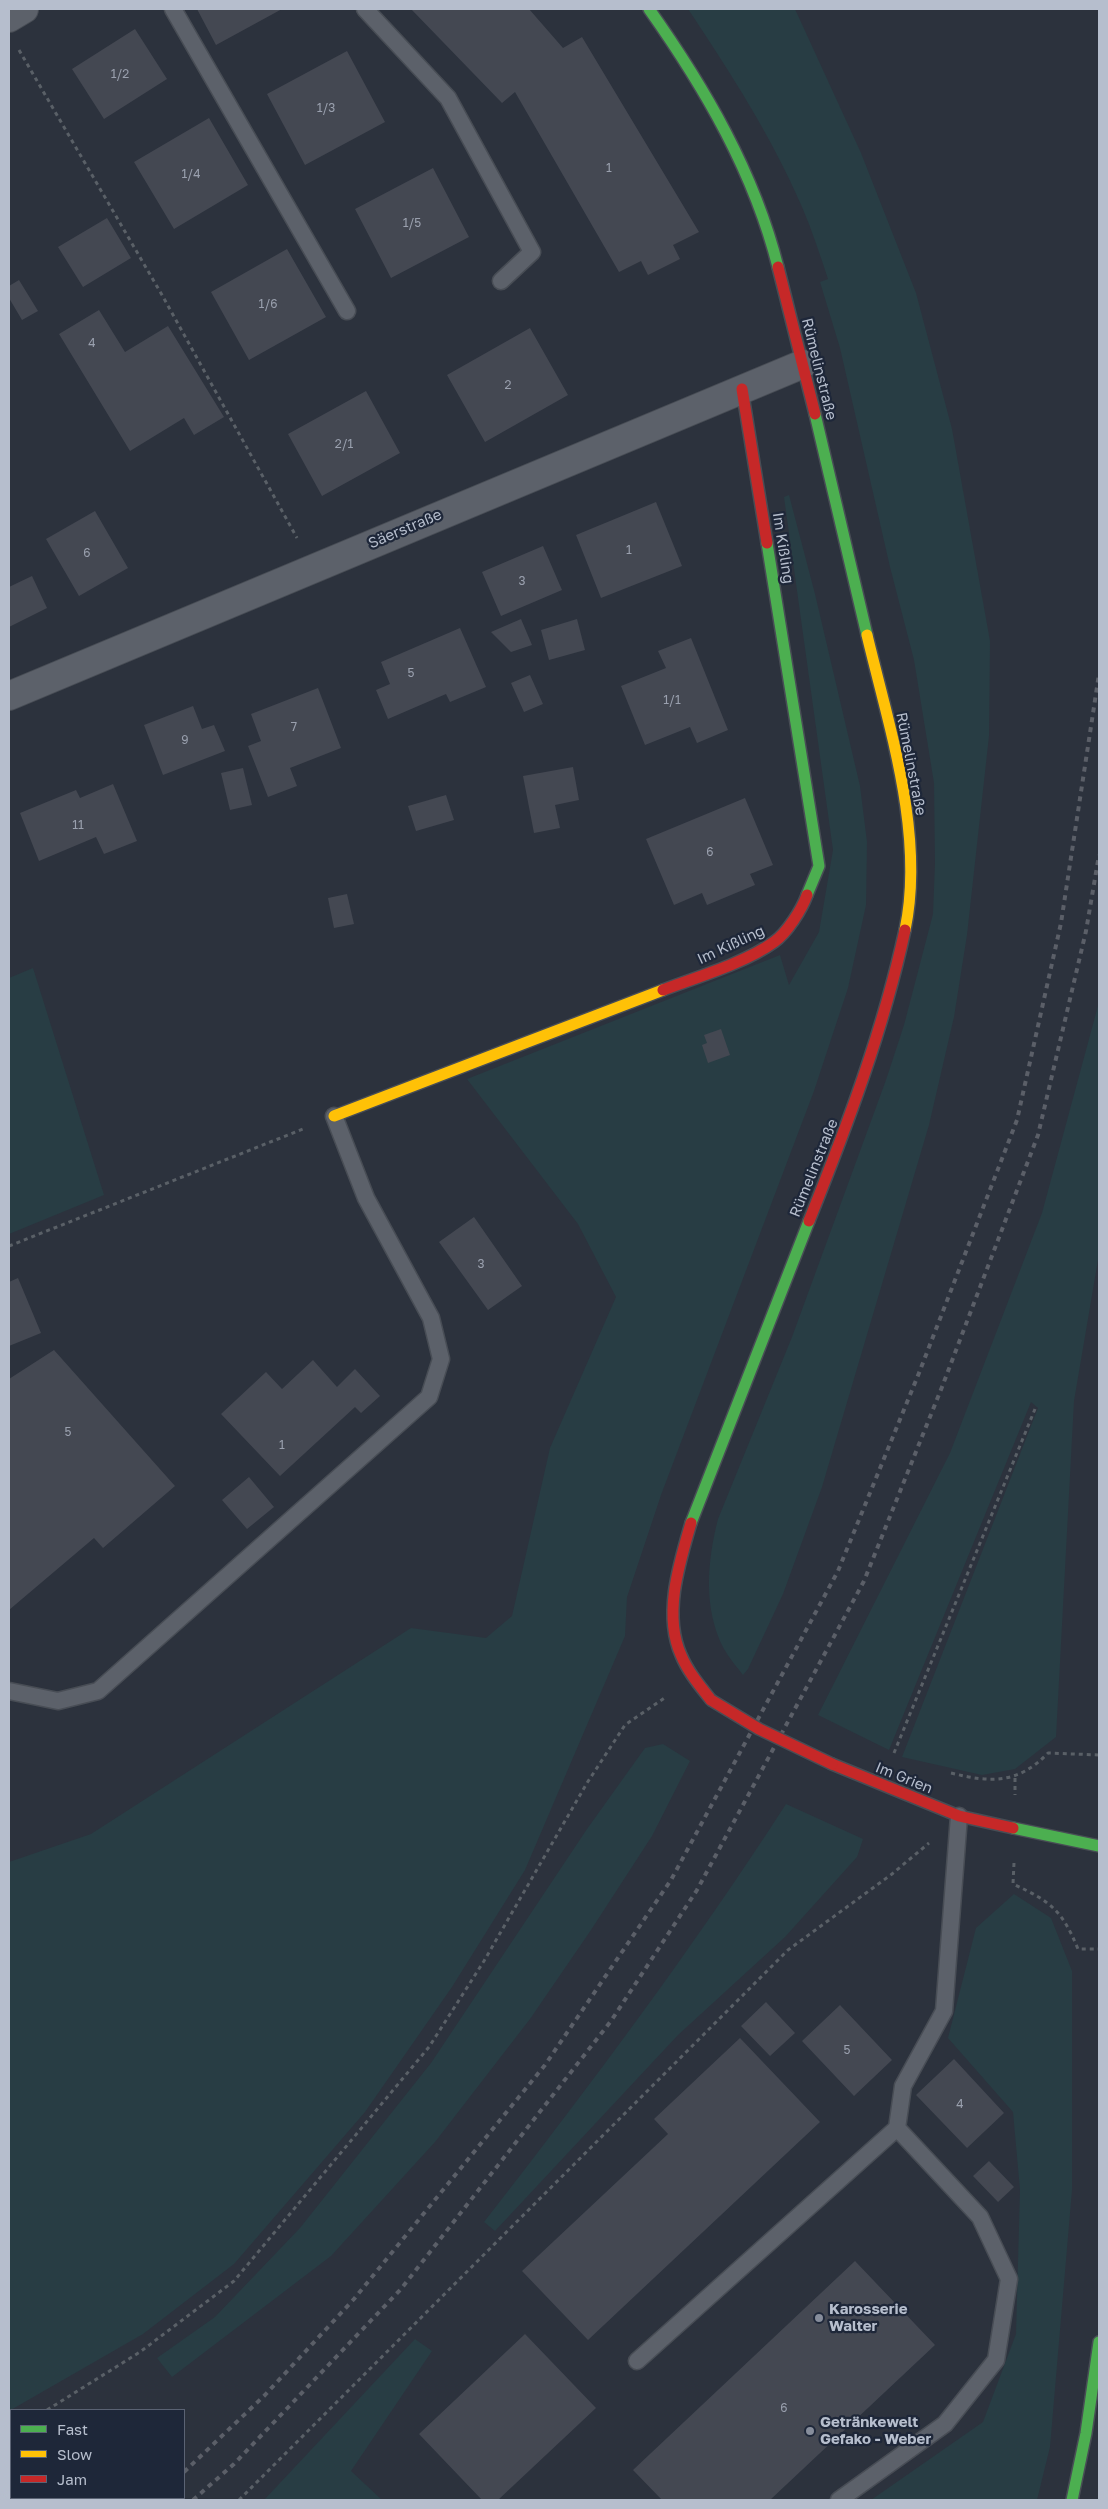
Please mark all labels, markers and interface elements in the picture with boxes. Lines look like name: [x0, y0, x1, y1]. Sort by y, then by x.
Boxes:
house number: 1/2: [111, 67, 129, 81]
house number: 1/3: [317, 101, 335, 115]
house number: 1: [606, 161, 612, 175]
house number: 1/4: [182, 167, 200, 181]
house number: 1/5: [403, 216, 421, 230]
house number: 1/6: [259, 297, 277, 311]
street label: Rümelinstraße: [798, 316, 840, 422]
house number: 4: [88, 336, 96, 350]
house number: 2: [505, 378, 511, 392]
house number: 2/1: [335, 437, 353, 451]
street label: Säerstraße: [366, 505, 444, 553]
street label: Im Kißling: [768, 511, 798, 585]
house number: 1: [626, 543, 632, 557]
house number: 6: [83, 546, 91, 560]
house number: 3: [518, 574, 526, 588]
house number: 5: [408, 666, 414, 680]
house number: 1/1: [663, 693, 681, 707]
street label: Rümelinstraße: [892, 711, 930, 817]
house number: 7: [291, 720, 297, 734]
house number: 9: [181, 733, 189, 747]
house number: 11: [72, 818, 84, 832]
house number: 6: [706, 845, 714, 859]
street label: Im Kißling: [695, 922, 767, 968]
street label: Rümelinstraße: [786, 1116, 842, 1220]
house number: 3: [477, 1257, 485, 1271]
house number: 5: [65, 1425, 71, 1439]
house number: 1: [279, 1438, 285, 1452]
street label: Im Grien: [873, 1758, 935, 1798]
house number: 5: [844, 2043, 850, 2057]
house number: 4: [956, 2097, 964, 2111]
place label: Karosserie Walter: [829, 2300, 908, 2335]
marker: Karosserie Walter: [813, 2312, 825, 2324]
house number: 6: [780, 2401, 788, 2415]
legend: [10, 2409, 185, 2499]
place label: Getränkewelt Gefako - Weber: [820, 2413, 931, 2448]
text: Fast: [57, 2420, 88, 2438]
marker: Getränkewelt Gefako - Weber: [804, 2425, 816, 2437]
text: Slow: [57, 2445, 92, 2463]
text: Jam: [57, 2470, 87, 2488]

